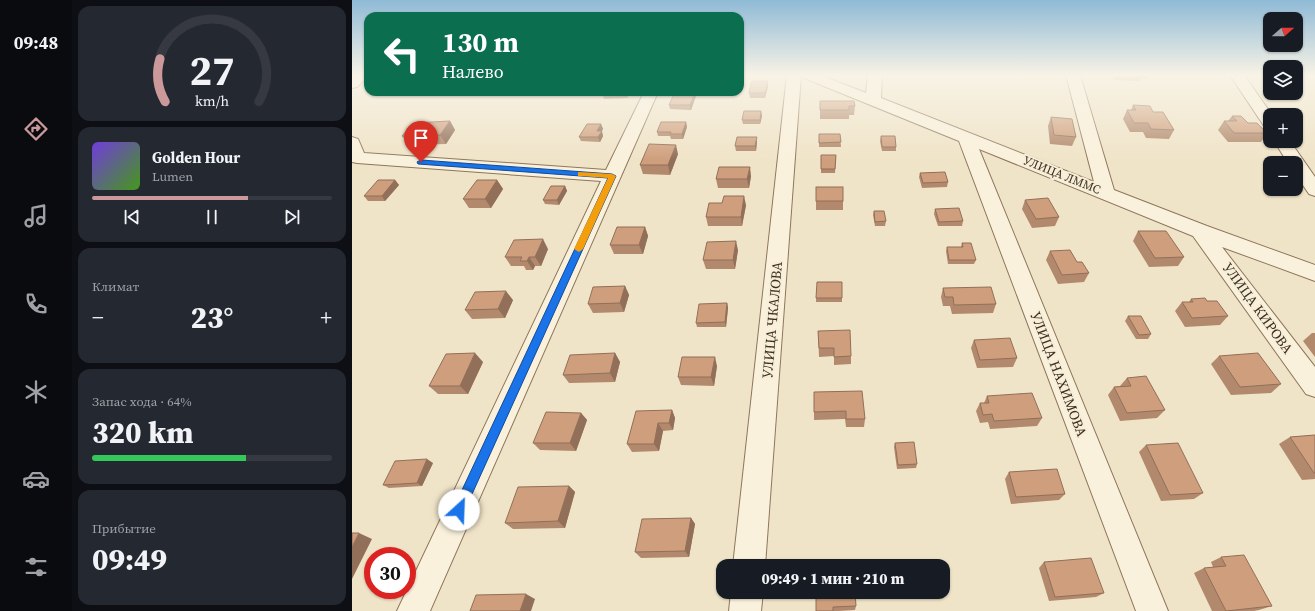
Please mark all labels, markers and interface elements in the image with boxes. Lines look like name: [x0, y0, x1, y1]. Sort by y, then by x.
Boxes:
north arrow: [1263, 12, 1303, 52]
map controls: [1263, 12, 1303, 196]
text: 130 m: [442, 23, 519, 61]
icon: left: [376, 28, 428, 80]
text: 09:48: [14, 30, 58, 55]
text: 27: [189, 41, 235, 98]
text: Налево: [442, 59, 504, 84]
button: layers: [1263, 60, 1303, 100]
text: km/h: [195, 90, 229, 110]
button: +: [1263, 108, 1303, 148]
icon: directions: [22, 115, 50, 143]
pin: [404, 121, 438, 162]
icon: arrive: [410, 127, 432, 149]
text: Golden Hour: [152, 147, 240, 168]
street label: УЛИЦА ЛММС: [1021, 152, 1103, 198]
button: −: [1263, 156, 1303, 196]
text: Lumen: [152, 168, 193, 185]
icon: music: [22, 202, 50, 230]
icon: previous: [121, 206, 143, 228]
icon: pause: [201, 206, 223, 228]
icon: next: [281, 206, 303, 228]
street label: УЛИЦА КИРОВА: [1218, 258, 1298, 358]
street label: УЛИЦА ЧКАЛОВА: [757, 260, 787, 379]
text: Климат: [92, 278, 139, 295]
icon: phone: [22, 290, 50, 318]
text: 23°: [191, 297, 233, 338]
text: −: [92, 302, 104, 332]
text: +: [320, 302, 332, 332]
street label: УЛИЦА НАХИМОВА: [1026, 309, 1092, 440]
icon: climate: [22, 378, 50, 406]
text: Запас хода · 64%: [92, 393, 192, 410]
text: 320 km: [92, 412, 193, 453]
icon: car: [22, 465, 50, 493]
position arrow: [438, 489, 480, 531]
text: Прибытие: [92, 520, 156, 537]
text: 09:49: [92, 539, 167, 580]
speed limit sign: 30: [364, 547, 416, 599]
icon: filters: [22, 553, 50, 581]
text: 09:49 · 1 мин · 210 m: [762, 568, 904, 589]

